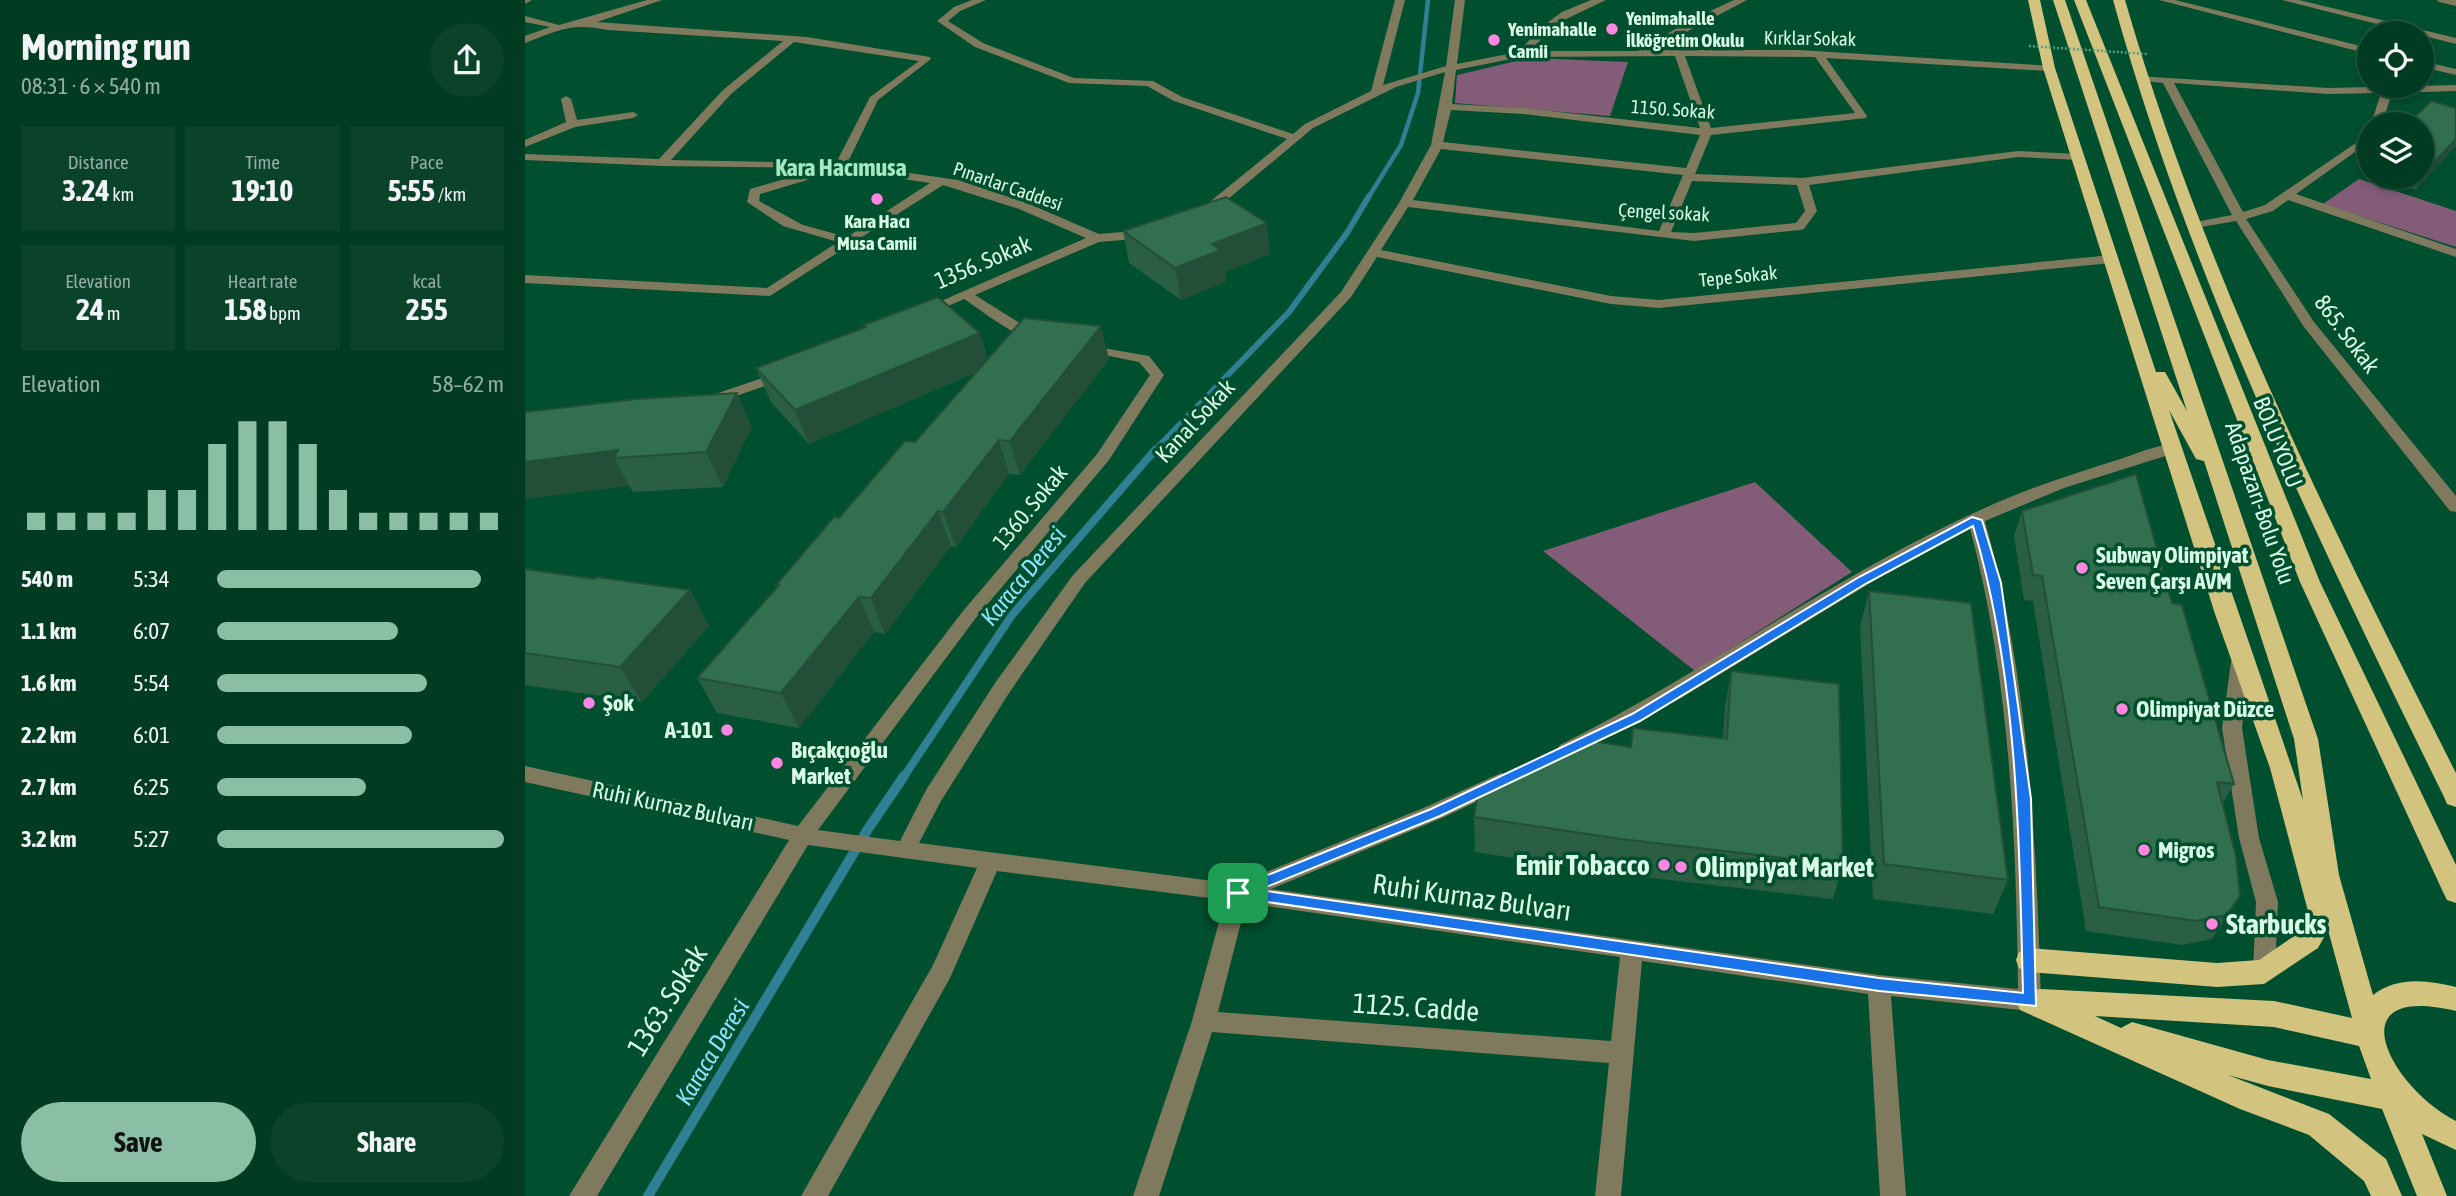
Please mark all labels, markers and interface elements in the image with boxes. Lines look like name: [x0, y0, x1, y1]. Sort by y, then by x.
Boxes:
place label: Yenimahalle İlköğretim Okulu: [1625, 7, 1744, 51]
place label: Yenimahalle Camii: [1507, 18, 1597, 62]
marker: Yenimahalle İlköğretim Okulu: [1604, 21, 1620, 37]
map controls: [2357, 21, 2434, 189]
button: locate: [2357, 21, 2434, 98]
button: share: [430, 23, 504, 97]
text: Morning run: [21, 25, 191, 68]
street label: Kırklar Sokak: [1764, 26, 1857, 50]
marker: Yenimahalle Camii: [1486, 32, 1502, 48]
text: 08:31 · 6 × 540 m: [21, 73, 161, 99]
street label: 1150. Sokak: [1630, 95, 1716, 123]
button: layers: [2357, 112, 2434, 189]
text: Distance: [68, 151, 129, 173]
text: Time: [245, 151, 280, 173]
text: Pace: [410, 151, 444, 173]
district label: Kara Hacımusa: [775, 154, 907, 181]
street label: Pınarlar Caddesi: [950, 157, 1066, 215]
text: 3.24: [62, 173, 110, 207]
text: 19:10: [232, 173, 293, 207]
text: 5:55: [387, 173, 435, 207]
text: km: [110, 183, 134, 205]
text: /km: [435, 183, 466, 205]
marker: Kara Hacı Musa Camii: [869, 191, 885, 207]
street label: Çengel sokak: [1618, 199, 1711, 225]
place label: Kara Hacı Musa Camii: [837, 210, 917, 254]
street label: 1356. Sokak: [931, 230, 1035, 294]
street label: Tepe Sokak: [1698, 261, 1779, 291]
text: Elevation: [65, 270, 131, 292]
text: Heart rate: [228, 270, 297, 292]
text: kcal: [412, 270, 441, 292]
street label: 865. Sokak: [2309, 290, 2385, 378]
text: 24: [76, 292, 104, 326]
text: 158: [224, 292, 267, 326]
text: 255: [406, 292, 448, 326]
text: m: [104, 302, 120, 324]
text: bpm: [267, 302, 301, 324]
text: Elevation: [21, 371, 101, 397]
text: 58–62 m: [432, 371, 504, 397]
street label: Kanal Sokak: [1150, 374, 1240, 468]
street label: BOLU YOLU: [2248, 393, 2308, 491]
street label: Adapazarı-Bolu Yolu: [2220, 418, 2300, 588]
street label: 1360. Sokak: [987, 460, 1073, 554]
water label: Karaca Deresi: [975, 521, 1071, 631]
place label: Subway Olimpiyat Seven Çarşı AVM: [2096, 542, 2249, 594]
marker: Subway Olimpiyat Seven Çarşı AVM: [2074, 560, 2090, 576]
text: 540 m: [21, 566, 73, 592]
text: 5:34: [133, 566, 170, 592]
text: 1.1 km: [21, 618, 77, 644]
text: 6:07: [133, 618, 170, 644]
text: 1.6 km: [21, 670, 77, 696]
text: 5:54: [133, 670, 170, 696]
place label: Şok: [603, 690, 634, 716]
marker: Şok: [581, 695, 597, 711]
place label: Olimpiyat Düzce: [2136, 696, 2274, 722]
marker: Olimpiyat Düzce: [2114, 701, 2130, 717]
place label: A-101: [664, 717, 713, 743]
text: 2.2 km: [21, 722, 77, 748]
text: 6:01: [133, 722, 170, 748]
marker: A-101: [719, 722, 735, 738]
place label: Bıçakçıoğlu Market: [791, 737, 888, 789]
marker: Bıçakçıoğlu Market: [769, 755, 785, 771]
text: 2.7 km: [21, 774, 77, 800]
text: 6:25: [133, 774, 170, 800]
street label: Ruhi Kurnaz Bulvarı: [590, 776, 756, 836]
text: 3.2 km: [21, 826, 77, 852]
text: 5:27: [133, 826, 170, 852]
place label: Migros: [2158, 837, 2214, 863]
marker: Migros: [2136, 842, 2152, 858]
place label: Emir Tobacco: [1515, 849, 1650, 881]
place label: Olimpiyat Market: [1695, 851, 1874, 883]
marker: Emir Tobacco: [1656, 857, 1672, 873]
marker: Olimpiyat Market: [1673, 859, 1689, 875]
pin: [1208, 863, 1268, 923]
street label: Ruhi Kurnaz Bulvarı: [1371, 867, 1573, 927]
icon: arrive: [1219, 874, 1257, 912]
place label: Starbucks: [2226, 908, 2327, 940]
marker: Starbucks: [2204, 916, 2220, 932]
street label: 1363. Sokak: [621, 939, 713, 1061]
street label: 1125. Cadde: [1352, 987, 1480, 1027]
water label: Karaca Deresi: [670, 994, 754, 1110]
button: Save: [21, 1102, 256, 1182]
button: Share: [270, 1102, 504, 1182]

